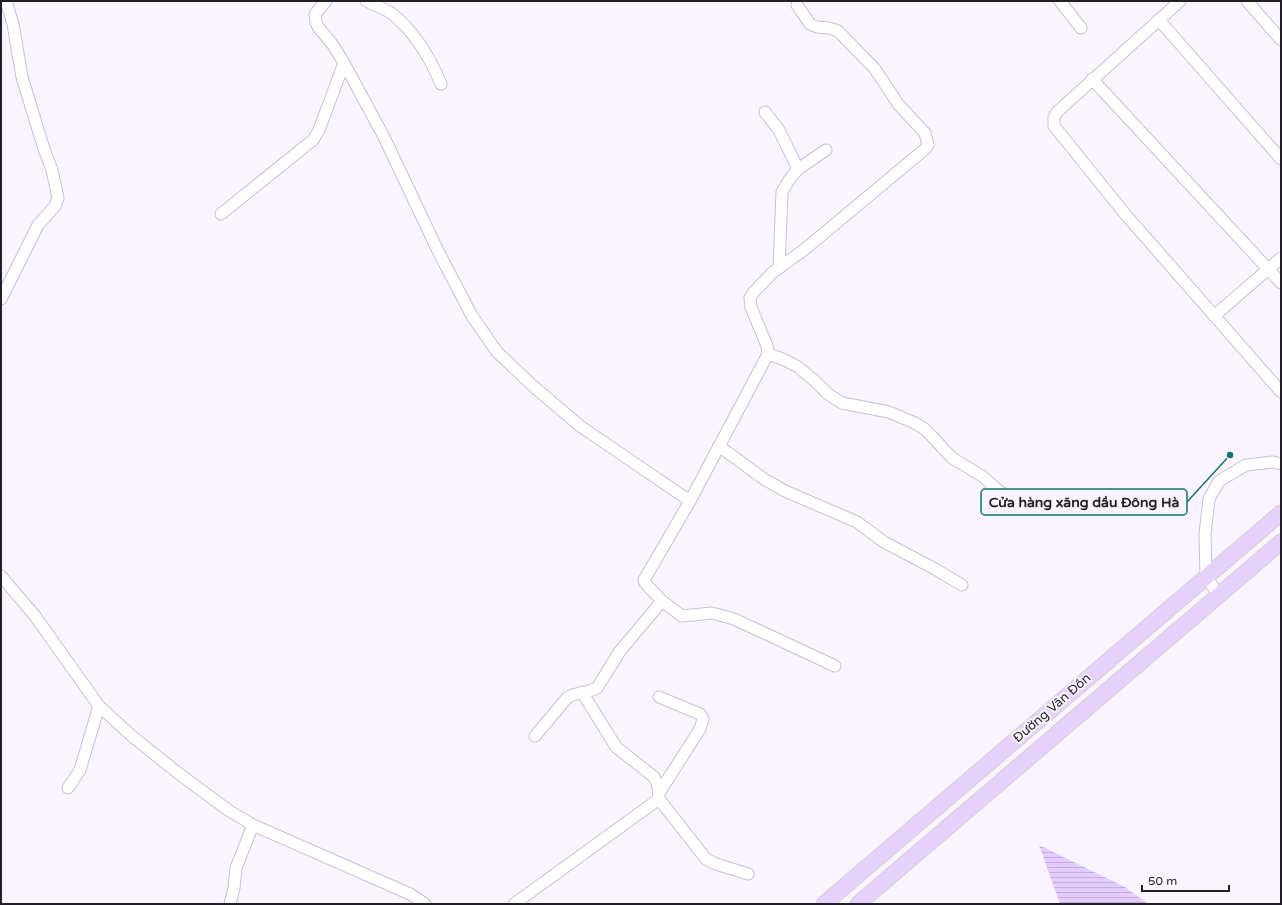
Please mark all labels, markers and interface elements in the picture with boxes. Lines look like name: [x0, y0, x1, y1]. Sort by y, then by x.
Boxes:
callout: Cửa hàng xăng dầu Đông Hà: [981, 489, 1187, 515]
text: Cửa hàng xăng dầu Đông Hà: [989, 494, 1179, 511]
street label: Đường Vân Đồn: [1010, 670, 1094, 746]
scale bar: [1142, 867, 1229, 893]
text: 50 m: [1148, 874, 1177, 888]

